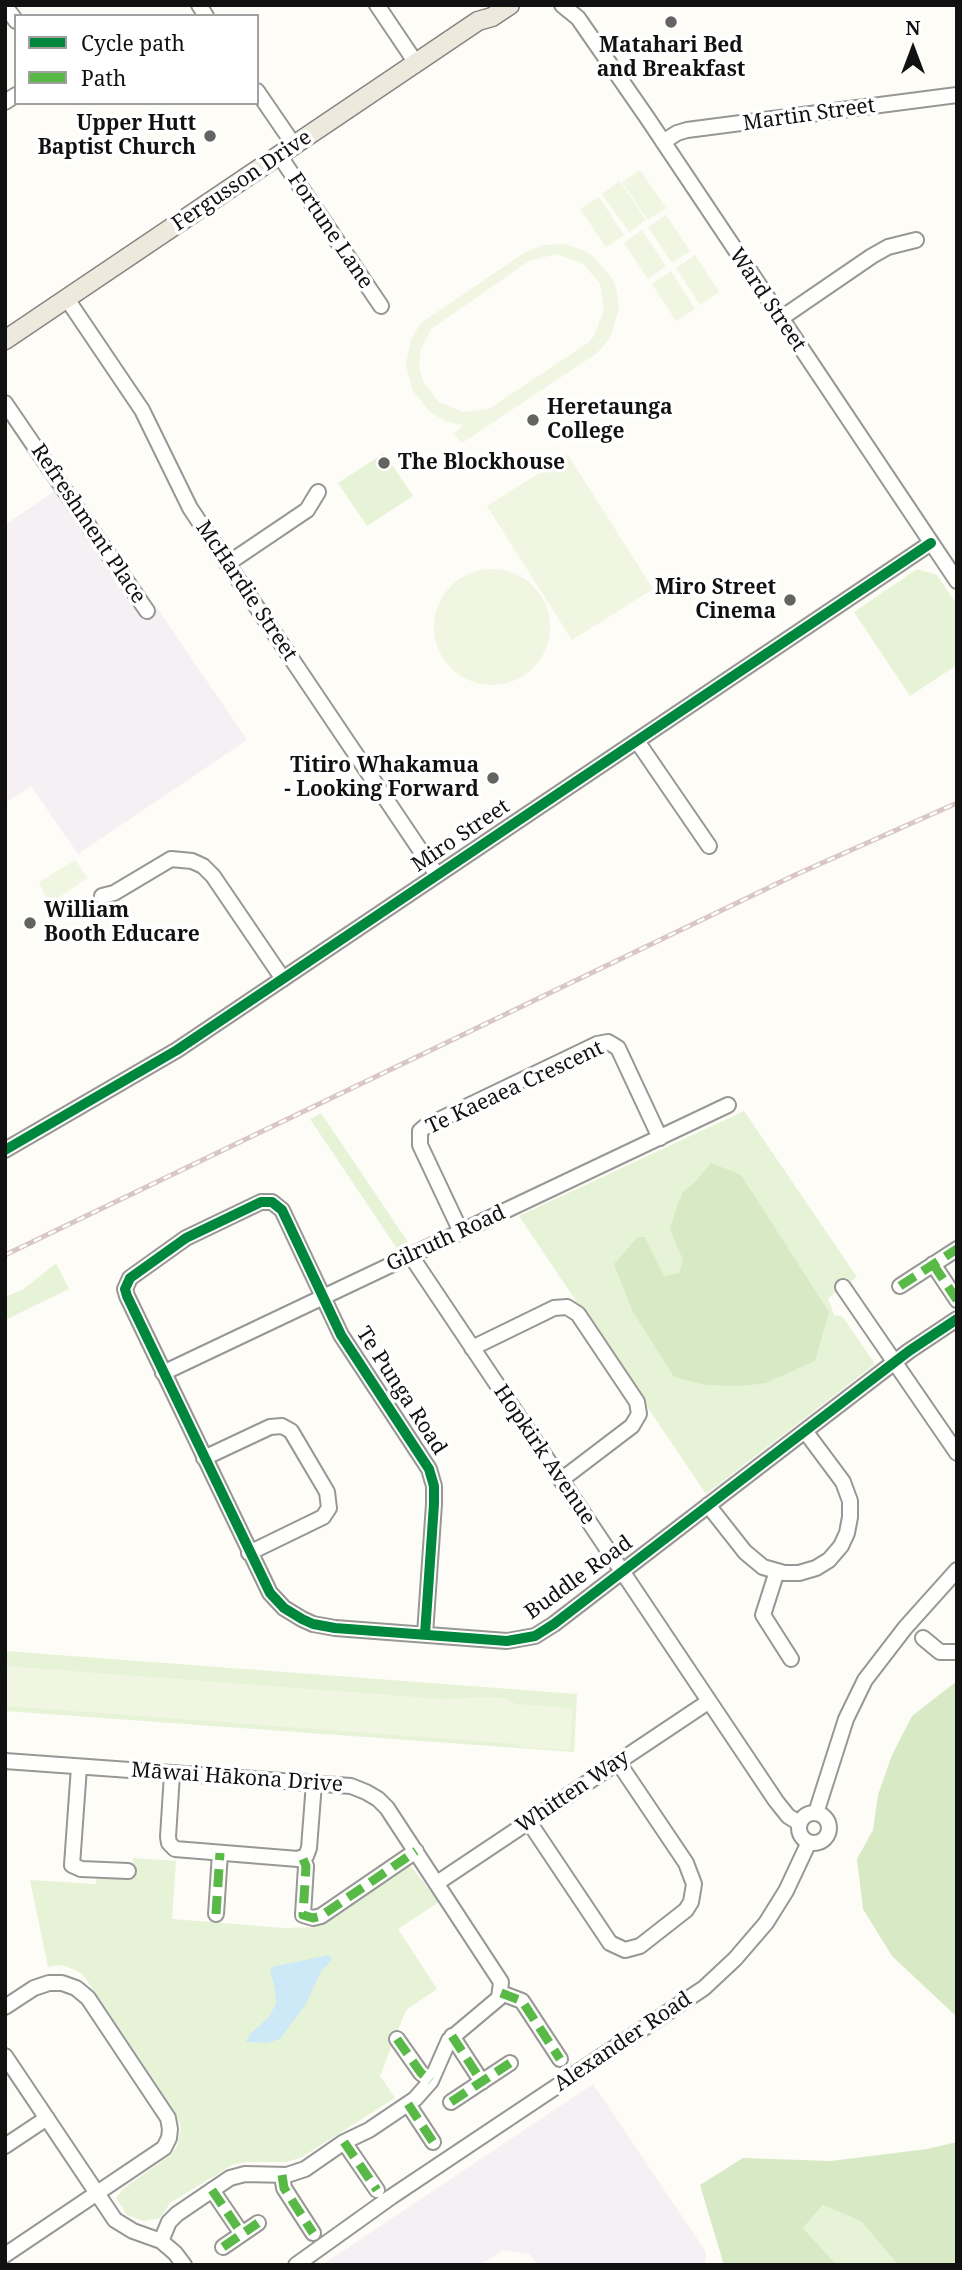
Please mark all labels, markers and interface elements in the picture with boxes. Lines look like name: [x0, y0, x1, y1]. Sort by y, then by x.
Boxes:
legend: [14, 14, 259, 105]
marker: Matahari Bed and Breakfast: [663, 14, 679, 30]
north arrow: [878, 14, 948, 84]
text: N: [906, 15, 920, 41]
text: Cycle path: [81, 29, 185, 57]
place label: Matahari Bed and Breakfast: [597, 33, 745, 83]
text: Path: [81, 64, 126, 92]
street label: Martin Street: [741, 93, 877, 137]
place label: Upper Hutt Baptist Church: [38, 111, 196, 161]
street label: Fergusson Drive: [168, 125, 316, 237]
marker: Upper Hutt Baptist Church: [202, 128, 218, 144]
street label: Fortune Lane: [282, 168, 378, 294]
street label: Ward Street: [723, 244, 811, 356]
place label: Heretaunga College: [547, 395, 673, 445]
marker: Heretaunga College: [525, 412, 541, 428]
street label: Refreshment Place: [25, 440, 151, 608]
place label: The Blockhouse: [398, 450, 565, 476]
marker: The Blockhouse: [376, 455, 392, 471]
street label: McHardie Street: [190, 516, 302, 666]
place label: Miro Street Cinema: [655, 575, 776, 625]
marker: Miro Street Cinema: [782, 592, 798, 608]
place label: Titiro Whakamua - Looking Forward: [284, 753, 479, 803]
marker: Titiro Whakamua - Looking Forward: [485, 770, 501, 786]
street label: Miro Street: [407, 794, 515, 878]
place label: William Booth Educare: [44, 898, 200, 948]
marker: William Booth Educare: [22, 915, 38, 931]
street label: Te Kaeaea Crescent: [422, 1036, 608, 1140]
street label: Gilruth Road: [383, 1200, 509, 1278]
street label: Te Punga Road: [350, 1322, 452, 1460]
street label: Hopkirk Avenue: [488, 1380, 600, 1530]
street label: Buddle Road: [520, 1531, 638, 1625]
street label: Whitten Way: [512, 1745, 634, 1839]
street label: Māwai Hākona Drive: [130, 1758, 344, 1798]
street label: Alexander Road: [550, 1987, 696, 2097]

